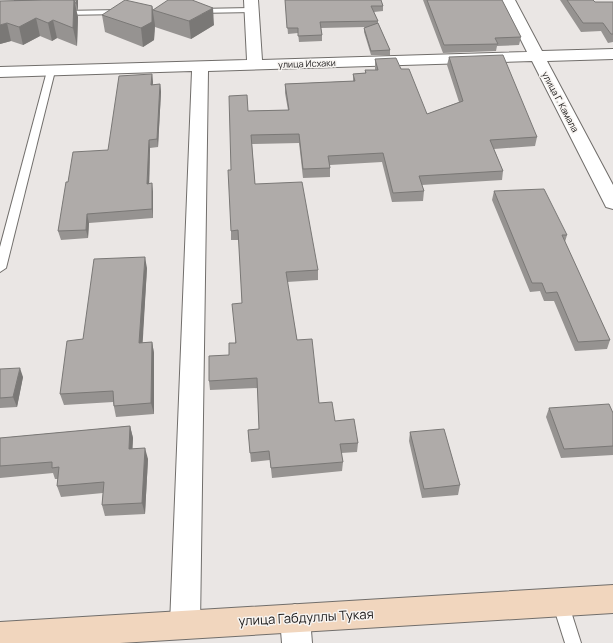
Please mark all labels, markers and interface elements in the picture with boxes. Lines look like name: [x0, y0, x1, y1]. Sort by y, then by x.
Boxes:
street label: улица Исхаки: [278, 56, 336, 71]
street label: улица Г. Камала: [539, 69, 582, 134]
street label: улица Габдуллы Тукая: [238, 604, 374, 630]

